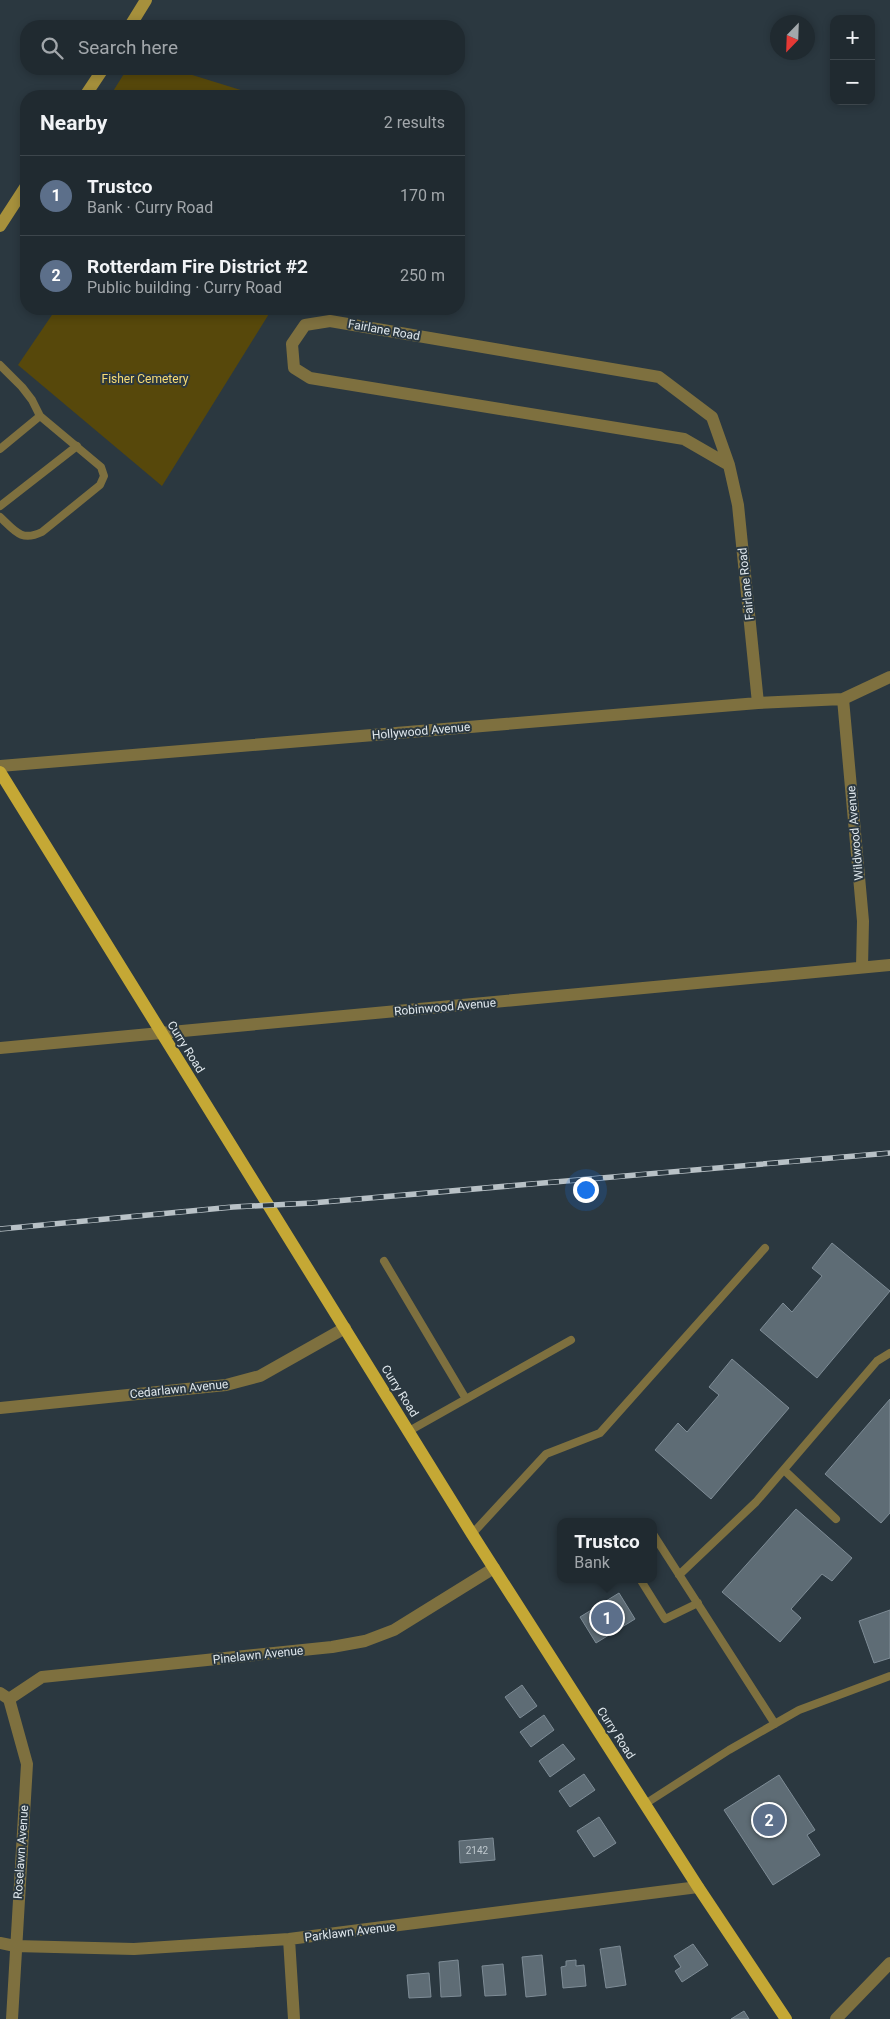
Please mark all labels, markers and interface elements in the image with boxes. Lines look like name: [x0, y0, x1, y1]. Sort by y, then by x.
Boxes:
north arrow: [770, 15, 815, 60]
map controls: [830, 15, 875, 105]
button: +: [830, 15, 875, 60]
search box: [20, 20, 465, 75]
icon: search: [38, 34, 66, 62]
text: Search here: [78, 36, 178, 59]
button: −: [830, 60, 875, 105]
text: Nearby: [40, 111, 107, 135]
text: 2 results: [384, 113, 445, 132]
text: Trustco: [87, 175, 153, 198]
text: 1: [51, 186, 61, 205]
text: 170 m: [400, 186, 445, 205]
text: Bank · Curry Road: [87, 198, 213, 217]
text: Rotterdam Fire District #2: [87, 255, 308, 278]
text: 2: [51, 266, 61, 285]
text: 250 m: [400, 266, 445, 285]
text: Public building · Curry Road: [87, 278, 282, 297]
street label: Fairlane Road: [347, 317, 421, 343]
park label: Fisher Cemetery: [102, 372, 189, 386]
street label: Fairlane Road: [735, 547, 757, 621]
street label: Hollywood Avenue: [371, 720, 471, 742]
street label: Wildwood Avenue: [844, 785, 866, 881]
street label: Robinwood Avenue: [393, 996, 497, 1018]
street label: Curry Road: [164, 1018, 208, 1076]
your location: [573, 1177, 599, 1203]
street label: Curry Road: [378, 1362, 422, 1420]
street label: Cedarlawn Avenue: [129, 1377, 229, 1401]
popup: [557, 1518, 657, 1583]
text: Trustco: [574, 1530, 640, 1553]
text: Bank: [574, 1553, 610, 1572]
pin: 1: [591, 1599, 623, 1637]
street label: Pinelawn Avenue: [212, 1643, 304, 1667]
street label: Curry Road: [594, 1705, 638, 1761]
pin: 2: [753, 1801, 785, 1839]
street label: Roselawn Avenue: [11, 1805, 31, 1899]
house number: 2142: [466, 1845, 489, 1856]
street label: Parklawn Avenue: [304, 1919, 396, 1945]

